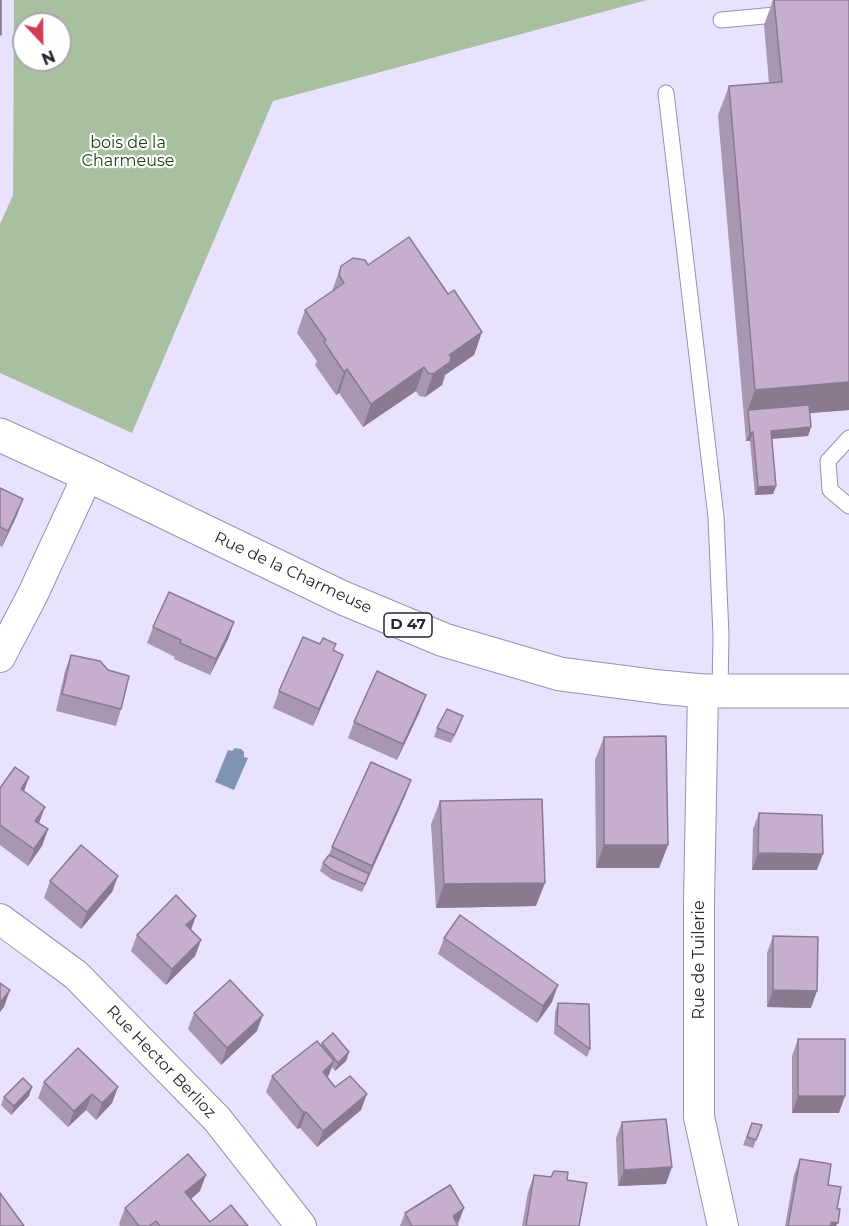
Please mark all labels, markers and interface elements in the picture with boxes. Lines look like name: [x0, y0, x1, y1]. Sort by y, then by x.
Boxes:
north arrow: [12, 12, 72, 72]
text: N: [39, 46, 58, 69]
park label: bois de la Charmeuse: [82, 133, 174, 171]
street label: Rue de la Charmeuse: [211, 528, 375, 618]
road number: D 47: [384, 613, 432, 637]
street label: Rue de Tuilerie: [689, 900, 709, 1020]
street label: Rue Hector Berlioz: [102, 1002, 220, 1122]

